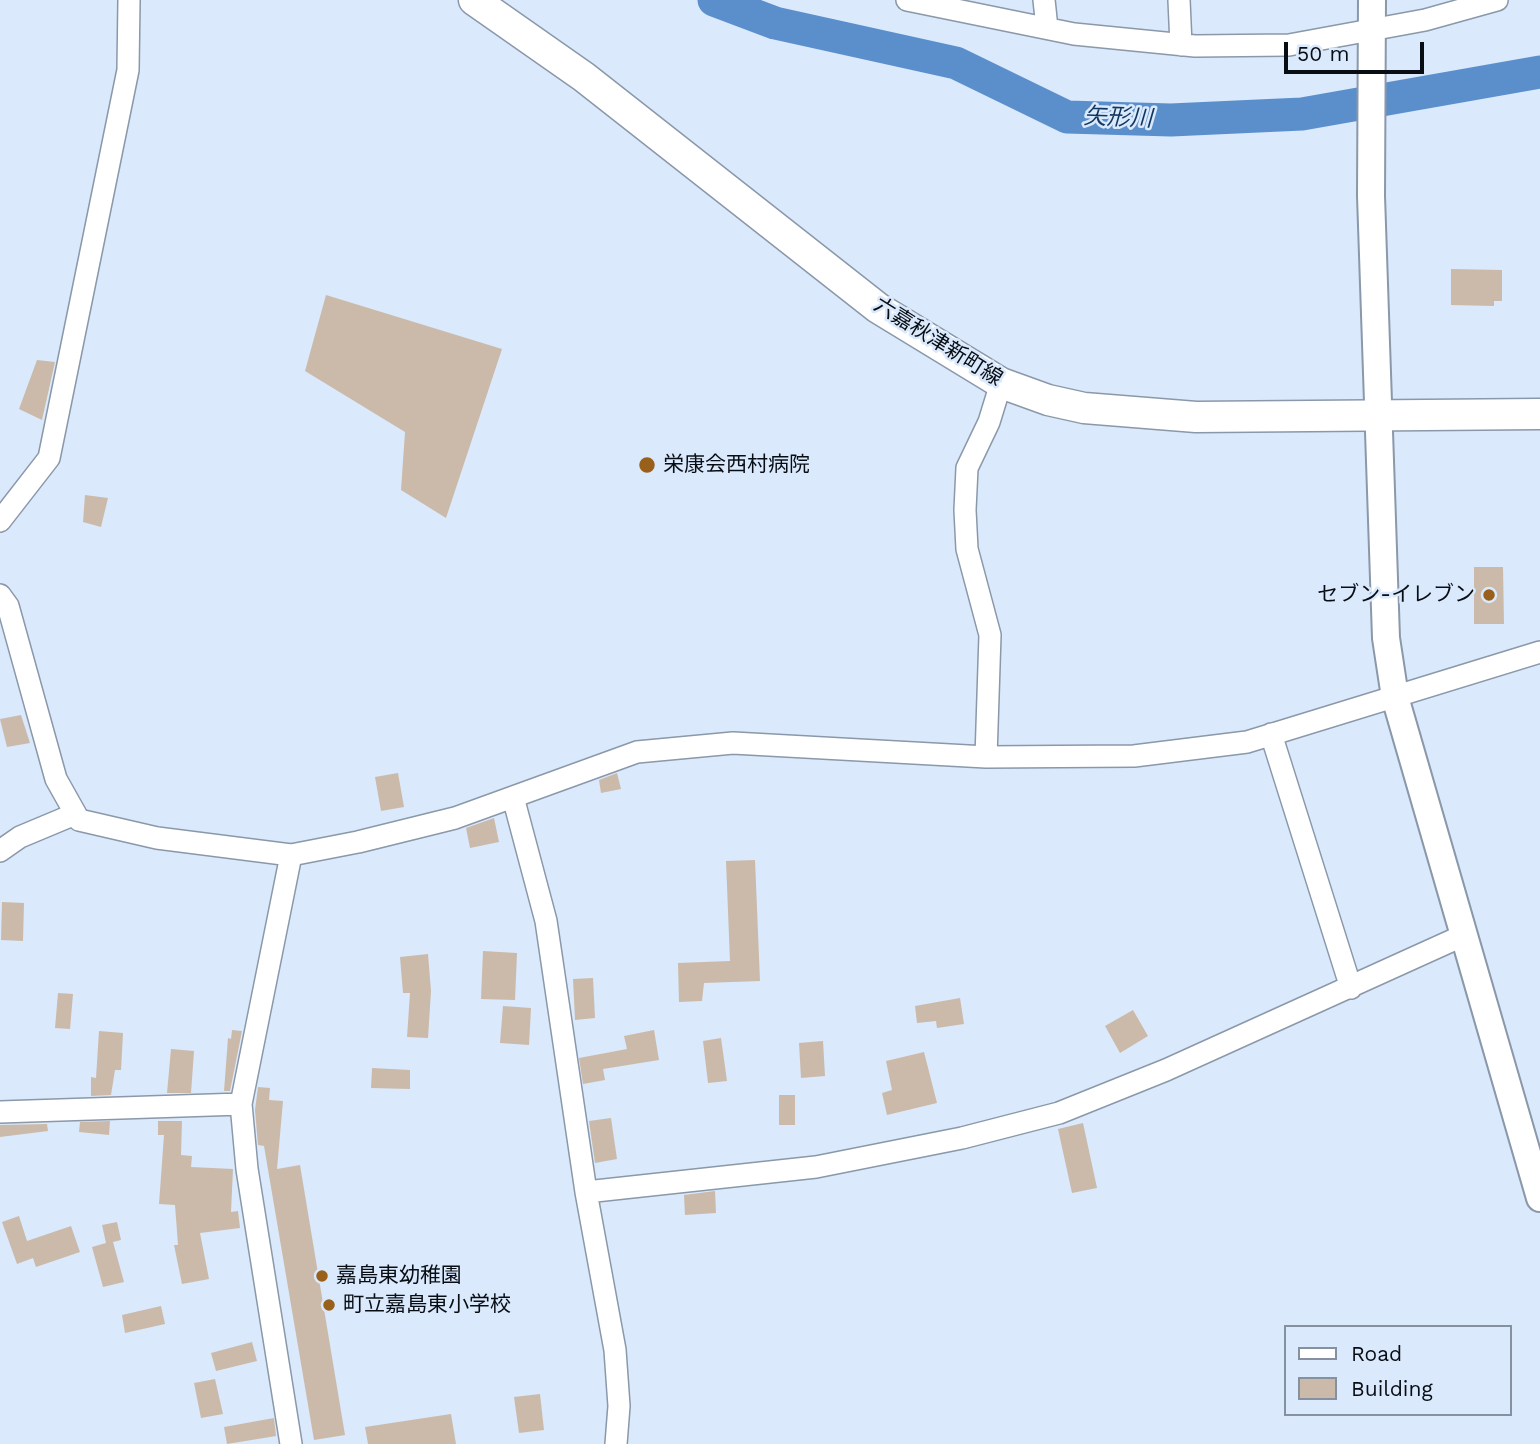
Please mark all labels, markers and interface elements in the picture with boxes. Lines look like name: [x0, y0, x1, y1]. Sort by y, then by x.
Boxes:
scale bar: [1288, 28, 1428, 72]
text: 50 m: [1297, 41, 1349, 66]
water label: 矢形川: [1083, 103, 1153, 133]
street label: 六嘉秋津新町線: [869, 292, 1007, 392]
place label: 栄康会西村病院: [663, 452, 810, 478]
marker: 栄康会西村病院: [637, 455, 657, 475]
place label: セブン-イレブン: [1317, 582, 1475, 608]
marker: セブン-イレブン: [1481, 587, 1497, 603]
place label: 嘉島東幼稚園: [336, 1263, 462, 1289]
marker: 嘉島東幼稚園: [314, 1268, 330, 1284]
place label: 町立嘉島東小学校: [343, 1292, 511, 1318]
marker: 町立嘉島東小学校: [321, 1297, 337, 1313]
legend: [1284, 1325, 1512, 1416]
text: Road: [1351, 1341, 1402, 1366]
text: Building: [1351, 1376, 1433, 1401]

